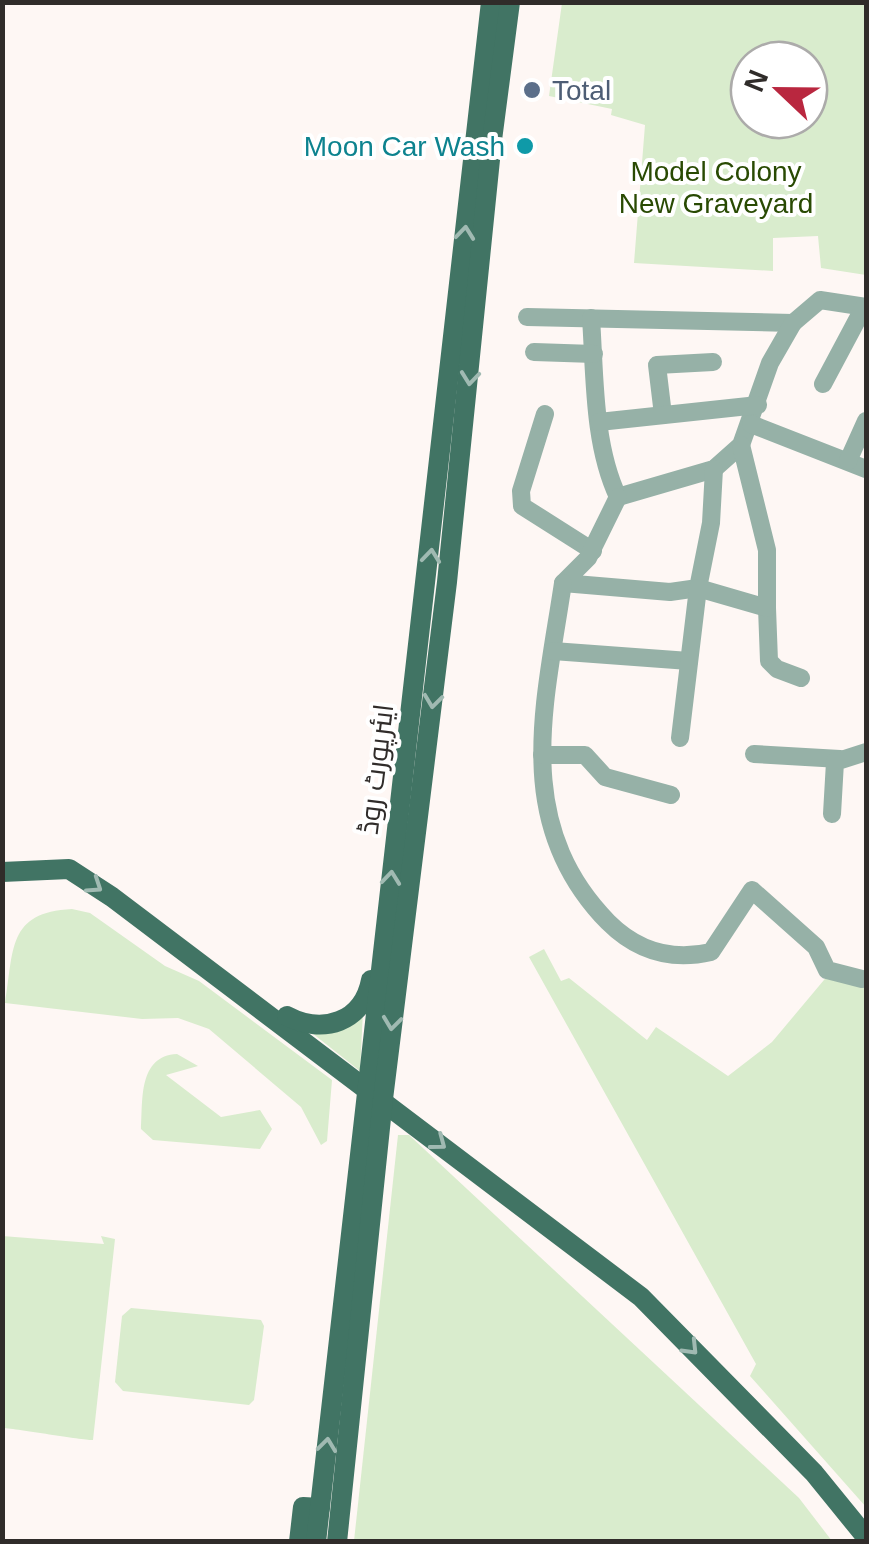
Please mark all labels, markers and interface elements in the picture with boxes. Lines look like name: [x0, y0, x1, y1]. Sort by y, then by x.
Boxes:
north arrow: [729, 40, 829, 140]
text: N: [738, 66, 774, 96]
place label: Total: [552, 75, 611, 106]
marker: Total: [521, 79, 543, 101]
place label: Moon Car Wash: [304, 131, 505, 162]
marker: Moon Car Wash: [514, 135, 536, 157]
park label: Model Colony New Graveyard: [619, 156, 813, 219]
one-way arrow: [454, 224, 475, 240]
one-way arrow: [460, 370, 481, 386]
one-way arrow: [420, 547, 441, 563]
one-way arrow: [423, 693, 444, 709]
street label: ایئرپورٹ روڈ: [353, 702, 402, 836]
one-way arrow: [379, 870, 401, 886]
one-way arrow: [84, 873, 102, 892]
one-way arrow: [382, 1015, 403, 1031]
one-way arrow: [428, 1131, 446, 1148]
one-way arrow: [679, 1336, 697, 1354]
one-way arrow: [316, 1436, 337, 1452]

